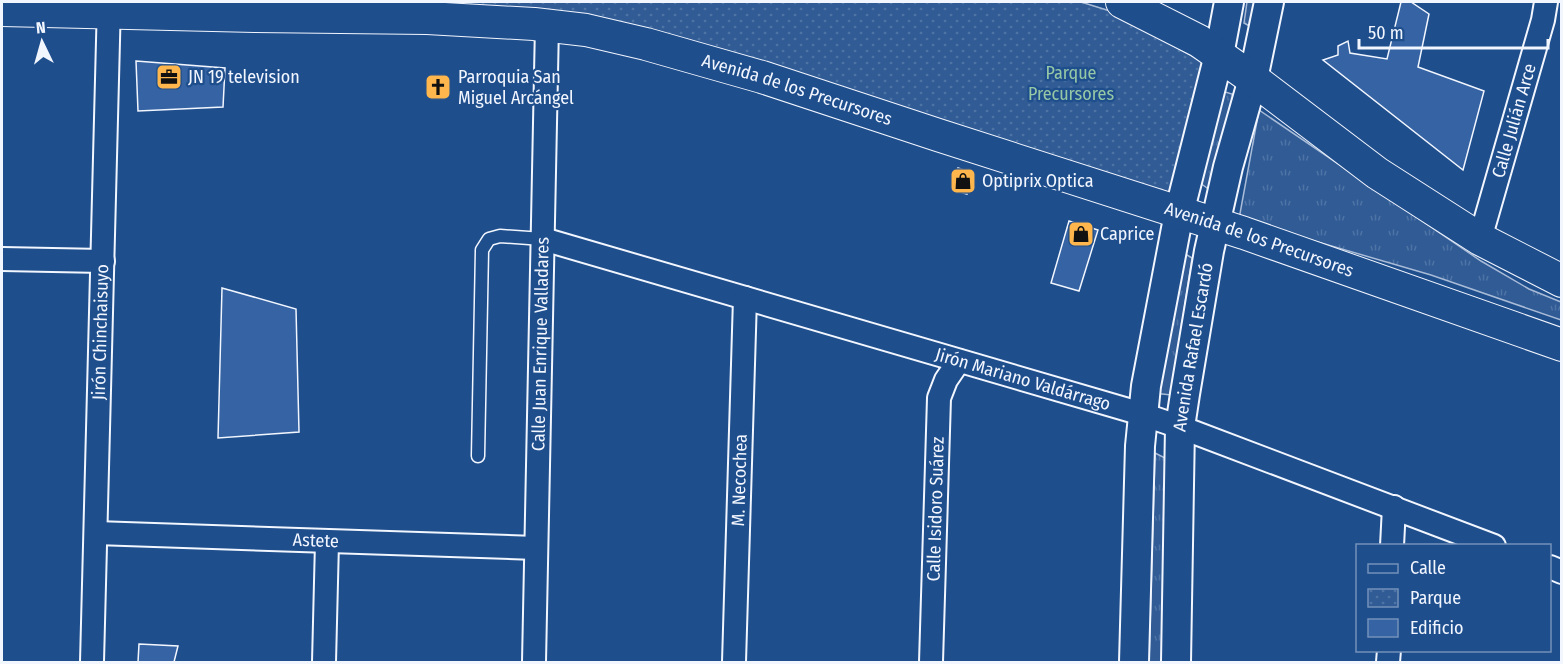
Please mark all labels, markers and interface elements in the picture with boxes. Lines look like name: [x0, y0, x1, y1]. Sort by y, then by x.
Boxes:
north arrow: [12, 12, 72, 72]
scale bar: [1359, 12, 1548, 50]
text: N: [35, 18, 46, 37]
text: 50 m: [1368, 22, 1404, 44]
street label: Avenida de los Precursores: [699, 49, 895, 130]
street label: Calle Julián Arce: [1487, 61, 1541, 181]
office icon: JN 19 television: [154, 62, 184, 92]
park label: Parque Precursores: [1028, 62, 1114, 105]
place label: JN 19 television: [188, 66, 300, 88]
place label: Parroquia San Miguel Arcángel: [458, 66, 574, 109]
church icon: Parroquia San Miguel Arcángel: [423, 72, 453, 102]
shop icon: Optiprix Optica: [948, 166, 978, 196]
place label: Optiprix Optica: [982, 170, 1094, 192]
street label: Avenida de los Precursores: [1162, 197, 1357, 282]
shop icon: Caprice: [1066, 219, 1096, 249]
place label: Caprice: [1100, 223, 1155, 245]
street label: Calle Juan Enrique Valladares: [527, 236, 554, 451]
street label: Avenida Rafael Escardó: [1168, 261, 1218, 433]
street label: Jirón Chinchaisuyo: [88, 264, 113, 400]
street label: Jirón Mariano Valdárrago: [933, 343, 1113, 415]
street label: M. Necochea: [727, 433, 752, 527]
street label: Calle Isidoro Suárez: [922, 436, 949, 582]
street label: Astete: [292, 529, 339, 552]
legend: [1356, 544, 1551, 652]
text: Calle: [1410, 557, 1446, 579]
text: Parque: [1410, 587, 1461, 609]
text: Edificio: [1410, 617, 1463, 639]

